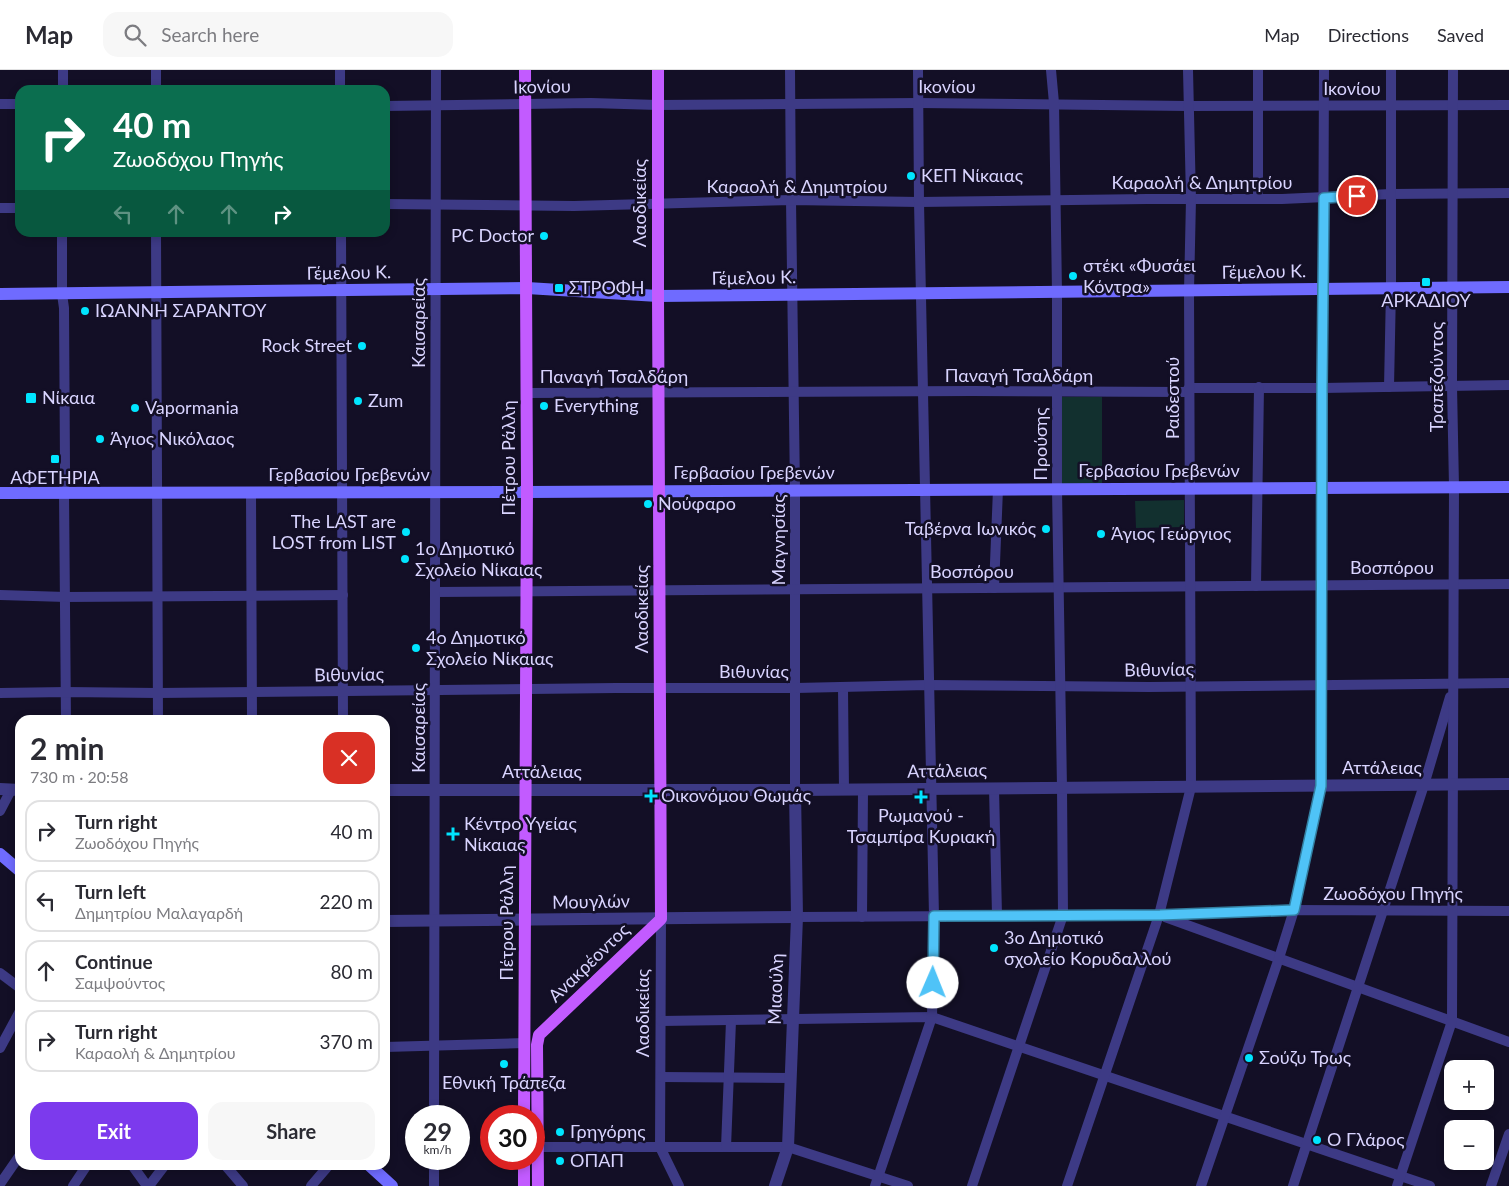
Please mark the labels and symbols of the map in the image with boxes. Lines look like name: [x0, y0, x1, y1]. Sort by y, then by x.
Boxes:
street label: Ικονίου: [513, 74, 571, 98]
street label: Ικονίου: [918, 75, 976, 97]
street label: Ικονίου: [1323, 77, 1381, 99]
street label: Λαοδικείας: [628, 158, 650, 247]
place label: ΚΕΠ Νίκαιας: [921, 164, 1024, 186]
marker: ΚΕΠ Νίκαιας: [905, 170, 917, 182]
street label: Καραολή & Δημητρίου: [1112, 171, 1292, 193]
street label: Καραολή & Δημητρίου: [707, 175, 887, 197]
pin: [1336, 175, 1378, 217]
place label: PC Doctor: [451, 224, 534, 246]
marker: PC Doctor: [538, 230, 550, 242]
place label: στέκι «Φυσάει Κόντρα»: [1083, 254, 1196, 297]
street label: Γέμελου Κ.: [1222, 259, 1306, 283]
street label: Γέμελου Κ.: [307, 260, 391, 284]
street label: Γέμελου Κ.: [712, 265, 796, 289]
marker: στέκι «Φυσάει Κόντρα»: [1067, 270, 1079, 282]
place label: ΣΤΡΟΦΗ: [569, 276, 645, 298]
marker: ΑΡΚΑΔΙΟΥ: [1420, 276, 1432, 288]
street label: Καισαρείας: [407, 277, 429, 368]
marker: ΣΤΡΟΦΗ: [553, 282, 565, 294]
place label: ΑΡΚΑΔΙΟΥ: [1381, 289, 1471, 311]
place label: ΙΩΆΝΝΗ ΣΑΡΑΝΤΟΥ: [95, 299, 267, 321]
marker: ΙΩΆΝΝΗ ΣΑΡΑΝΤΟΥ: [79, 305, 91, 317]
street label: Τραπεζούντος: [1425, 321, 1447, 432]
place label: Rock Street: [261, 334, 353, 356]
marker: Rock Street: [356, 340, 368, 352]
street label: Ραιδεστού: [1161, 357, 1183, 439]
street label: Παναγή Τσαλδάρη: [945, 364, 1093, 386]
street label: Παναγή Τσαλδάρη: [540, 365, 688, 387]
place label: Νίκαια: [42, 386, 95, 408]
place label: Zum: [368, 389, 403, 411]
marker: Νίκαια: [24, 391, 38, 405]
place label: Everything: [554, 394, 639, 416]
marker: Zum: [352, 395, 364, 407]
place label: Vapormania: [145, 396, 239, 418]
street label: Πέτρου Ράλλη: [497, 400, 519, 516]
marker: Everything: [538, 400, 550, 412]
marker: Vapormania: [129, 402, 141, 414]
street label: Προύσης: [1029, 407, 1051, 481]
place label: Άγιος Νικόλαος: [110, 427, 235, 449]
marker: Άγιος Νικόλαος: [94, 433, 106, 445]
marker: ΑΦΕΤΗΡΙΑ: [49, 453, 61, 465]
street label: Γερβασίου Γρεβενών: [1078, 459, 1240, 481]
street label: Γερβασίου Γρεβενών: [673, 461, 835, 483]
street label: Γερβασίου Γρεβενών: [268, 463, 430, 485]
place label: ΑΦΕΤΗΡΙΑ: [10, 466, 101, 488]
place label: Νούφαρο: [658, 492, 736, 514]
street label: Μαγνησίας: [767, 494, 789, 585]
marker: Νούφαρο: [642, 498, 654, 510]
place label: The LAST are LOST from LIST: [272, 510, 396, 553]
place label: Ταβέρνα Ιωνικός: [905, 517, 1037, 539]
place label: Άγιος Γεώργιος: [1111, 522, 1232, 544]
marker: Ταβέρνα Ιωνικός: [1040, 523, 1052, 535]
marker: The LAST are LOST from LIST: [400, 526, 412, 538]
marker: Άγιος Γεώργιος: [1095, 528, 1107, 540]
place label: 1ο Δημοτικό Σχολείο Νίκαιας: [415, 537, 543, 580]
marker: 1ο Δημοτικό Σχολείο Νίκαιας: [399, 553, 411, 565]
street label: Βοσπόρου: [1350, 556, 1434, 578]
street label: Βοσπόρου: [930, 560, 1014, 582]
street label: Λαοδικείας: [630, 564, 652, 653]
place label: 4ο Δημοτικό Σχολείο Νίκαιας: [426, 626, 554, 669]
marker: 4ο Δημοτικό Σχολείο Νίκαιας: [410, 642, 422, 654]
street label: Βιθυνίας: [1124, 657, 1195, 681]
street label: Βιθυνίας: [719, 660, 790, 682]
street label: Βιθυνίας: [314, 662, 385, 686]
street label: Καισαρείας: [407, 682, 429, 773]
street label: Αττάλειας: [1342, 756, 1423, 778]
street label: Αττάλειας: [907, 758, 988, 782]
street label: Αττάλειας: [502, 760, 583, 782]
place label: Οικονόμου Θωμάς: [661, 784, 812, 806]
marker: Οικονόμου Θωμάς: [645, 790, 657, 802]
marker: Ρωμανού - Τσαμπίρα Κυριακή: [915, 791, 927, 803]
place label: Ρωμανού - Τσαμπίρα Κυριακή: [847, 804, 995, 847]
place label: Κέντρο Υγείας Νίκαιας: [464, 812, 578, 855]
marker: Κέντρο Υγείας Νίκαιας: [446, 827, 460, 841]
street label: Πέτρου Ράλλη: [495, 865, 517, 981]
street label: Ζωοδόχου Πηγής: [1323, 882, 1463, 904]
street label: Μουγλών: [552, 889, 630, 913]
street label: Ανακρέοντος: [543, 918, 634, 1006]
place label: 3ο Δημοτικό σχολείο Κορυδαλλού: [1004, 926, 1171, 969]
marker: 3ο Δημοτικό σχολείο Κορυδαλλού: [988, 942, 1000, 954]
street label: Μιαούλη: [763, 953, 787, 1025]
position arrow: [906, 956, 958, 1008]
street label: Λαοδικείας: [631, 968, 653, 1057]
place label: Σούζυ Τρως: [1259, 1046, 1352, 1068]
marker: Σούζυ Τρως: [1243, 1052, 1255, 1064]
marker: Εθνική Τράπεζα: [498, 1058, 510, 1070]
place label: Εθνική Τράπεζα: [442, 1071, 566, 1093]
speed limit sign: 30: [480, 1105, 545, 1170]
place label: Γρηγόρης: [570, 1120, 646, 1142]
marker: Γρηγόρης: [554, 1126, 566, 1138]
place label: Ο Γλάρος: [1327, 1128, 1405, 1150]
marker: Ο Γλάρος: [1311, 1134, 1323, 1146]
place label: ΟΠΑΠ: [570, 1149, 624, 1171]
marker: ΟΠΑΠ: [554, 1155, 566, 1167]

